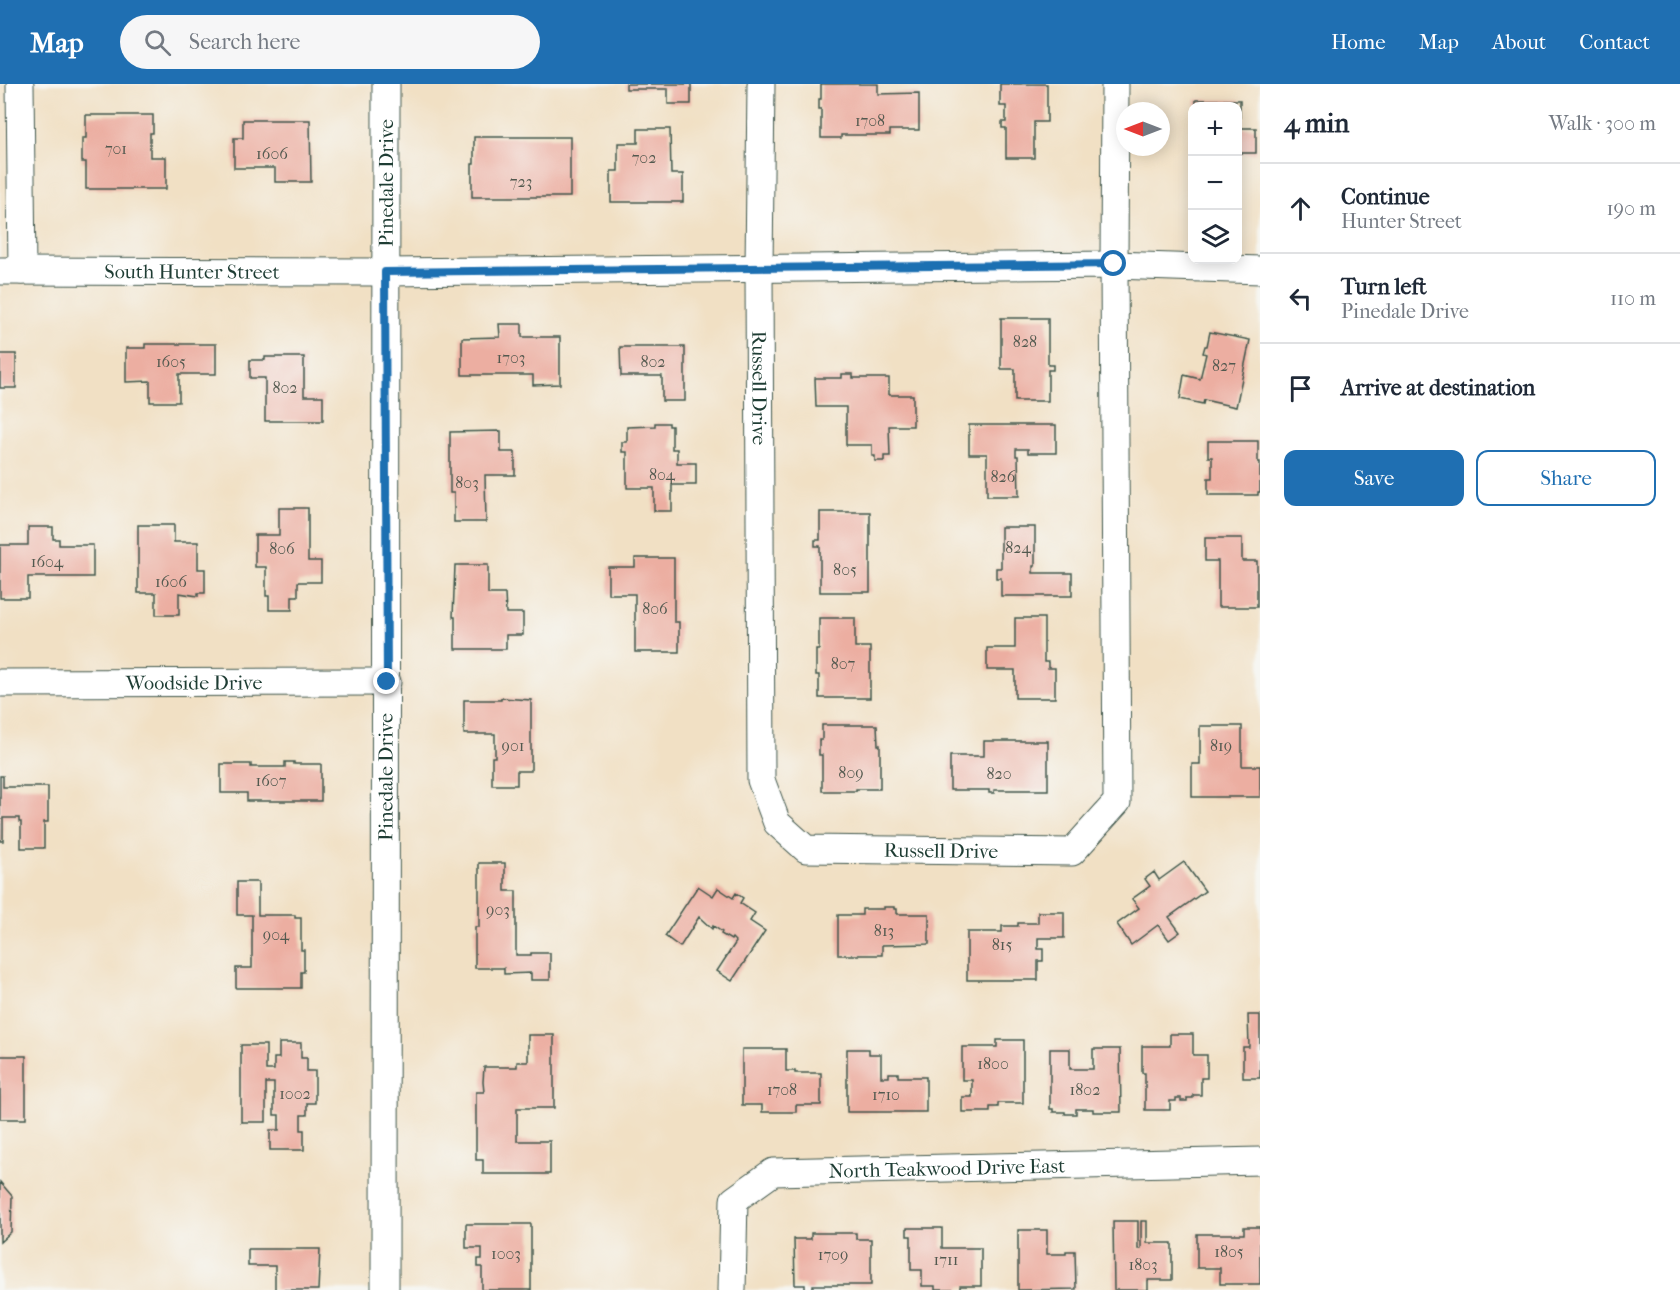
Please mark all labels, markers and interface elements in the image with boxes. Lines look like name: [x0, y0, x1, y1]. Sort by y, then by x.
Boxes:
search box: [120, 15, 540, 69]
text: Map: [30, 26, 84, 59]
icon: search: [141, 26, 174, 59]
text: Search here: [189, 29, 300, 55]
text: Home: [1331, 30, 1386, 54]
text: Map: [1419, 30, 1459, 54]
text: About: [1492, 30, 1546, 54]
text: Contact: [1579, 30, 1650, 54]
north arrow: [1116, 102, 1170, 156]
map controls: [1188, 102, 1242, 264]
button: +: [1188, 102, 1242, 156]
text: 4 min: [1284, 108, 1349, 139]
house number: 1708: [855, 111, 885, 130]
text: Walk · 300 m: [1549, 112, 1656, 135]
street label: Pinedale Drive: [375, 119, 398, 247]
house number: 701: [105, 139, 127, 158]
house number: 1606: [256, 144, 288, 163]
house number: 702: [632, 148, 656, 167]
button: −: [1188, 156, 1242, 210]
house number: 723: [510, 172, 532, 191]
text: Continue: [1341, 184, 1430, 210]
icon: ahead: [1284, 192, 1317, 225]
text: 190 m: [1606, 197, 1656, 220]
button: layers: [1188, 210, 1242, 264]
text: Hunter Street: [1341, 210, 1462, 233]
route start: [1100, 250, 1126, 276]
street label: South Hunter Street: [104, 260, 280, 284]
text: Turn left: [1341, 274, 1427, 300]
icon: left: [1284, 282, 1317, 315]
text: 110 m: [1610, 287, 1656, 310]
text: Pinedale Drive: [1341, 300, 1469, 323]
street label: Russell Drive: [747, 331, 771, 445]
house number: 828: [1013, 332, 1037, 351]
house number: 1703: [497, 348, 525, 367]
house number: 1605: [156, 352, 186, 371]
house number: 802: [640, 352, 666, 371]
house number: 827: [1212, 356, 1236, 375]
icon: arrive: [1284, 372, 1317, 405]
text: Arrive at destination: [1341, 375, 1535, 401]
house number: 802: [272, 378, 298, 397]
button: Save: [1284, 450, 1464, 506]
button: Share: [1476, 450, 1656, 506]
house number: 804: [649, 465, 676, 484]
house number: 826: [991, 467, 1016, 486]
house number: 803: [455, 473, 479, 492]
house number: 824: [1005, 538, 1031, 557]
house number: 806: [269, 539, 295, 558]
house number: 1604: [31, 552, 64, 571]
house number: 805: [833, 560, 857, 579]
house number: 1606: [155, 572, 187, 591]
house number: 806: [642, 599, 668, 618]
house number: 807: [831, 654, 856, 673]
route end: [373, 668, 399, 694]
street label: Woodside Drive: [125, 671, 262, 695]
street label: Pinedale Drive: [374, 713, 397, 841]
house number: 901: [502, 736, 524, 755]
house number: 819: [1210, 736, 1232, 755]
house number: 809: [838, 763, 864, 782]
house number: 820: [986, 764, 1012, 783]
house number: 1607: [256, 771, 287, 790]
street label: Russell Drive: [884, 839, 999, 863]
house number: 903: [486, 900, 510, 919]
house number: 813: [874, 921, 894, 940]
house number: 904: [263, 925, 290, 944]
house number: 815: [992, 935, 1012, 954]
house number: 1800: [977, 1054, 1009, 1073]
house number: 1708: [767, 1080, 797, 1099]
house number: 1802: [1070, 1080, 1100, 1099]
house number: 1002: [279, 1084, 311, 1103]
house number: 1710: [872, 1085, 900, 1104]
street label: North Teakwood Drive East: [828, 1154, 1065, 1183]
house number: 1805: [1214, 1242, 1244, 1261]
house number: 1003: [491, 1244, 521, 1263]
house number: 1709: [818, 1245, 848, 1264]
house number: 1711: [934, 1250, 958, 1269]
house number: 1803: [1128, 1255, 1158, 1274]

